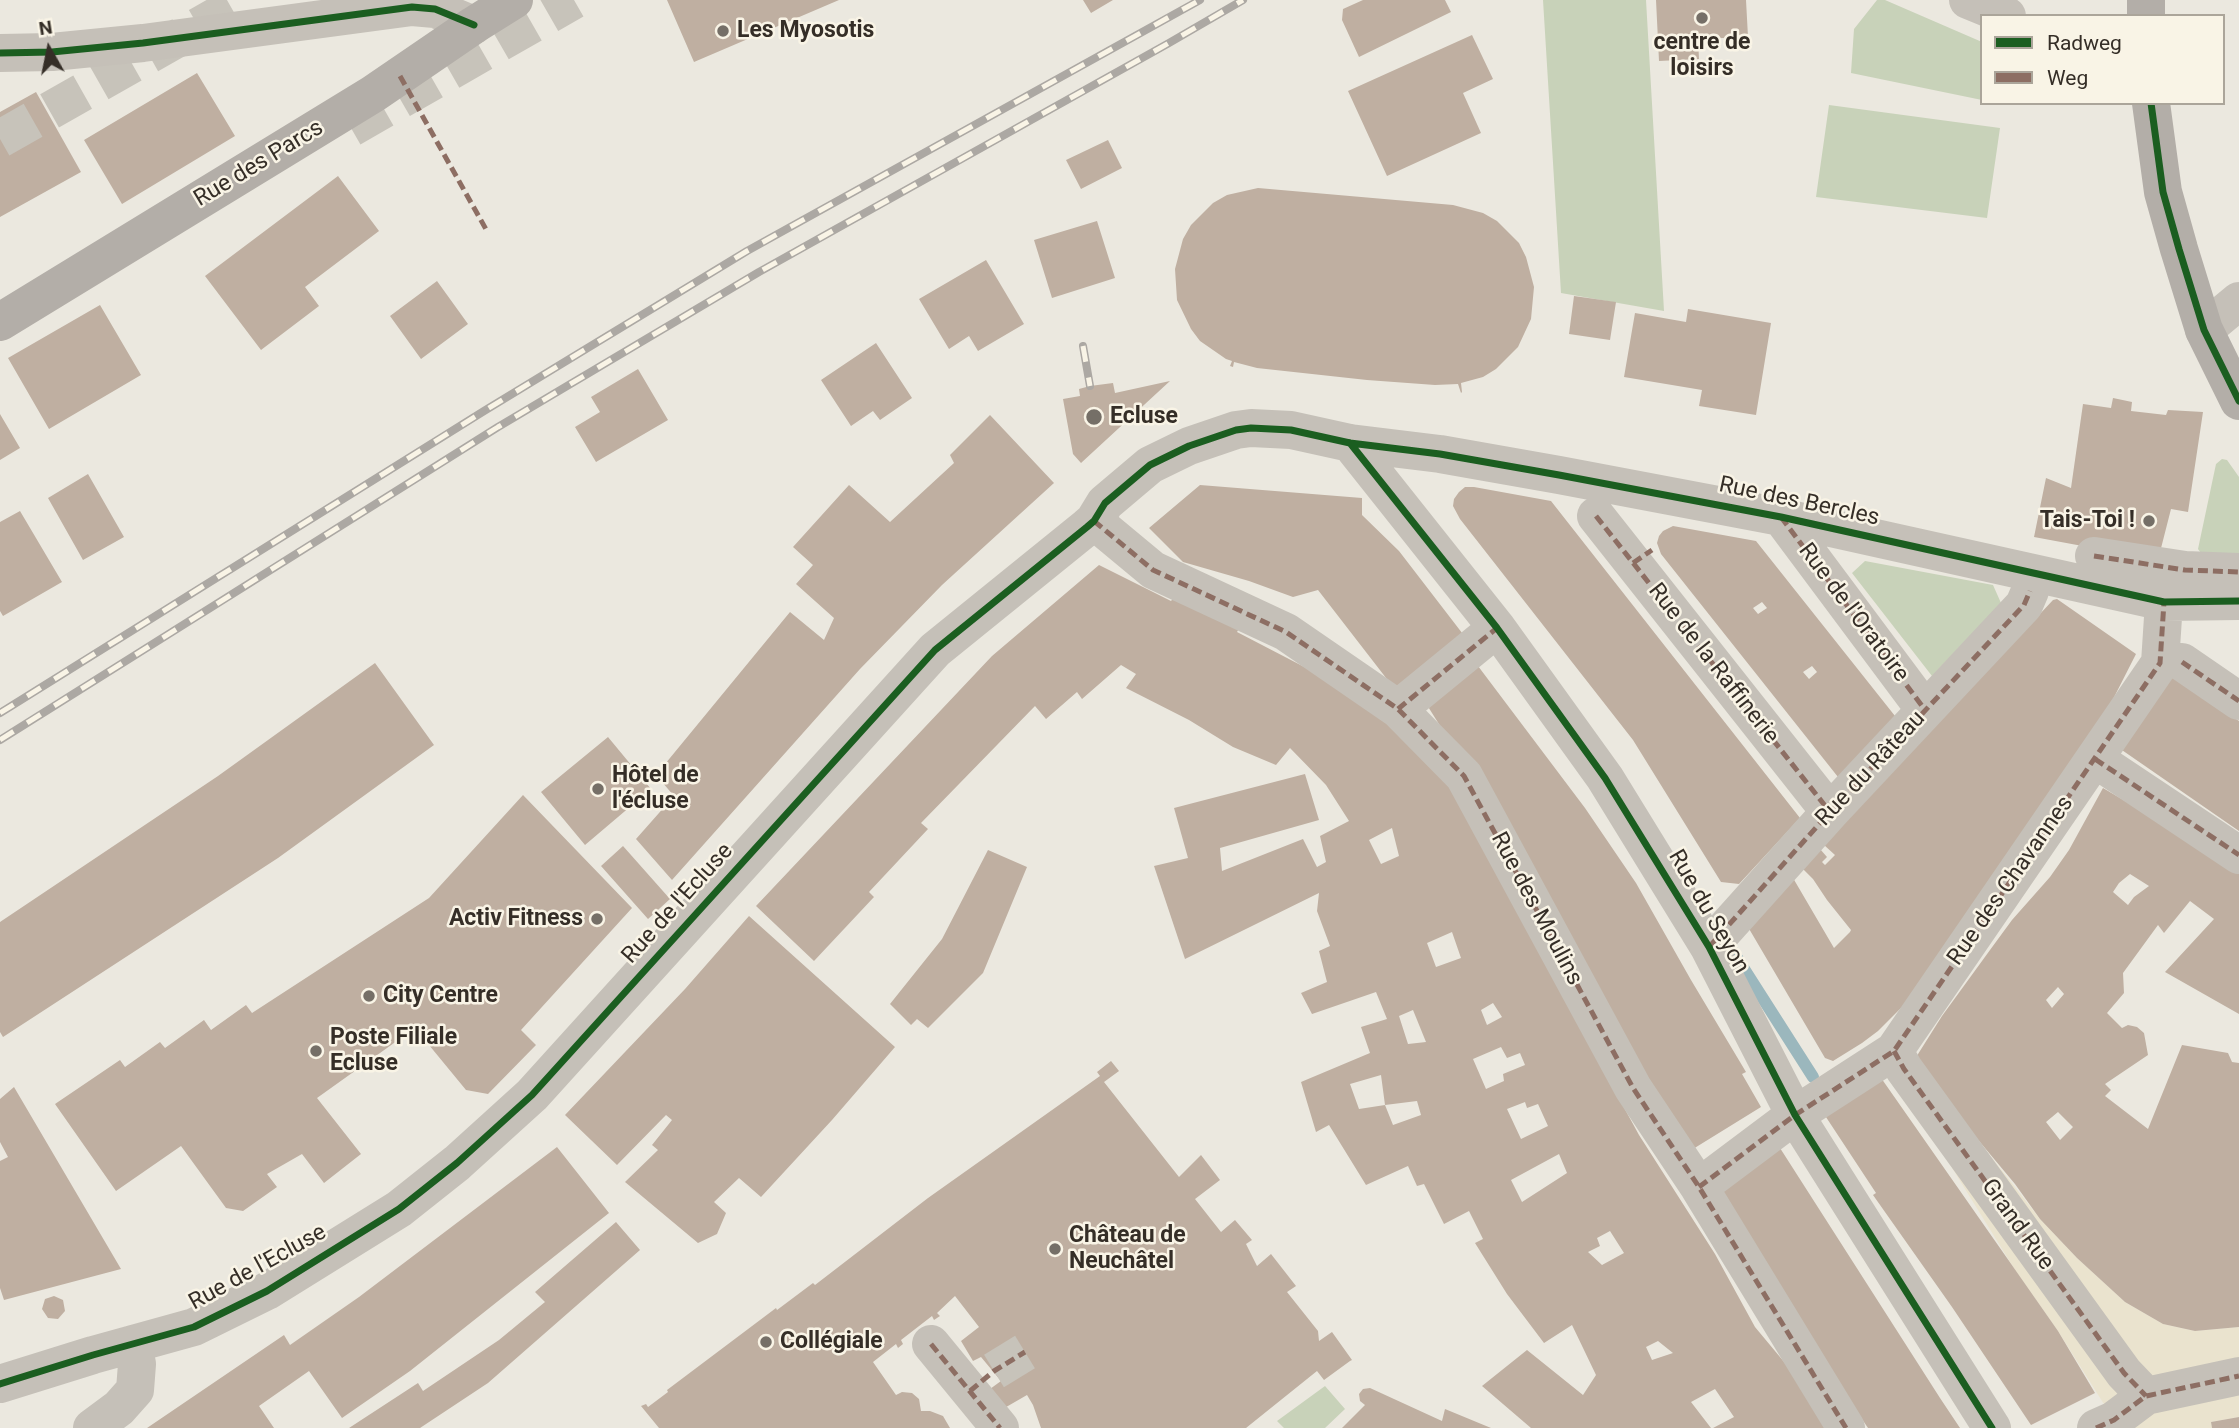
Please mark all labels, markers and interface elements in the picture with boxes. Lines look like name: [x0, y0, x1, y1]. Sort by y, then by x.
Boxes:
marker: centre de loisirs: [1694, 10, 1710, 26]
north arrow: [14, 14, 84, 84]
legend: [1980, 14, 2225, 105]
text: N: [37, 15, 54, 40]
place label: Les Myosotis: [737, 17, 874, 45]
marker: Les Myosotis: [715, 23, 731, 39]
place label: centre de loisirs: [1654, 29, 1750, 83]
text: Radweg: [2047, 31, 2122, 55]
text: Weg: [2047, 66, 2088, 90]
street label: Rue des Parcs: [189, 115, 329, 213]
place label: Ecluse: [1110, 403, 1178, 431]
marker: Ecluse: [1084, 407, 1104, 427]
street label: Rue des Bercles: [1716, 472, 1882, 532]
place label: Tais-Toi !: [2040, 507, 2135, 535]
marker: Tais-Toi !: [2141, 513, 2157, 529]
street label: Rue de l'Oratoire: [1792, 538, 1914, 688]
street label: Rue de la Raffinerie: [1642, 578, 1784, 750]
street label: Rue du Râteau: [1811, 706, 1931, 832]
place label: Hôtel de l'écluse: [612, 762, 699, 816]
marker: Hôtel de l'écluse: [590, 781, 606, 797]
street label: Rue des Chavannes: [1942, 791, 2080, 971]
street label: Rue des Moulins: [1484, 828, 1588, 990]
street label: Rue de l'Ecluse: [617, 838, 739, 970]
street label: Rue du Seyon: [1661, 845, 1755, 979]
place label: Activ Fitness: [449, 905, 583, 933]
marker: Activ Fitness: [589, 911, 605, 927]
place label: City Centre: [383, 982, 498, 1010]
marker: City Centre: [361, 988, 377, 1004]
place label: Poste Filiale Ecluse: [330, 1024, 457, 1078]
marker: Poste Filiale Ecluse: [308, 1043, 324, 1059]
street label: Grand Rue: [1975, 1174, 2059, 1276]
street label: Rue de l'Ecluse: [185, 1219, 331, 1317]
place label: Château de Neuchâtel: [1069, 1222, 1186, 1276]
marker: Château de Neuchâtel: [1047, 1241, 1063, 1257]
place label: Collégiale: [780, 1328, 883, 1356]
marker: Collégiale: [758, 1334, 774, 1350]

